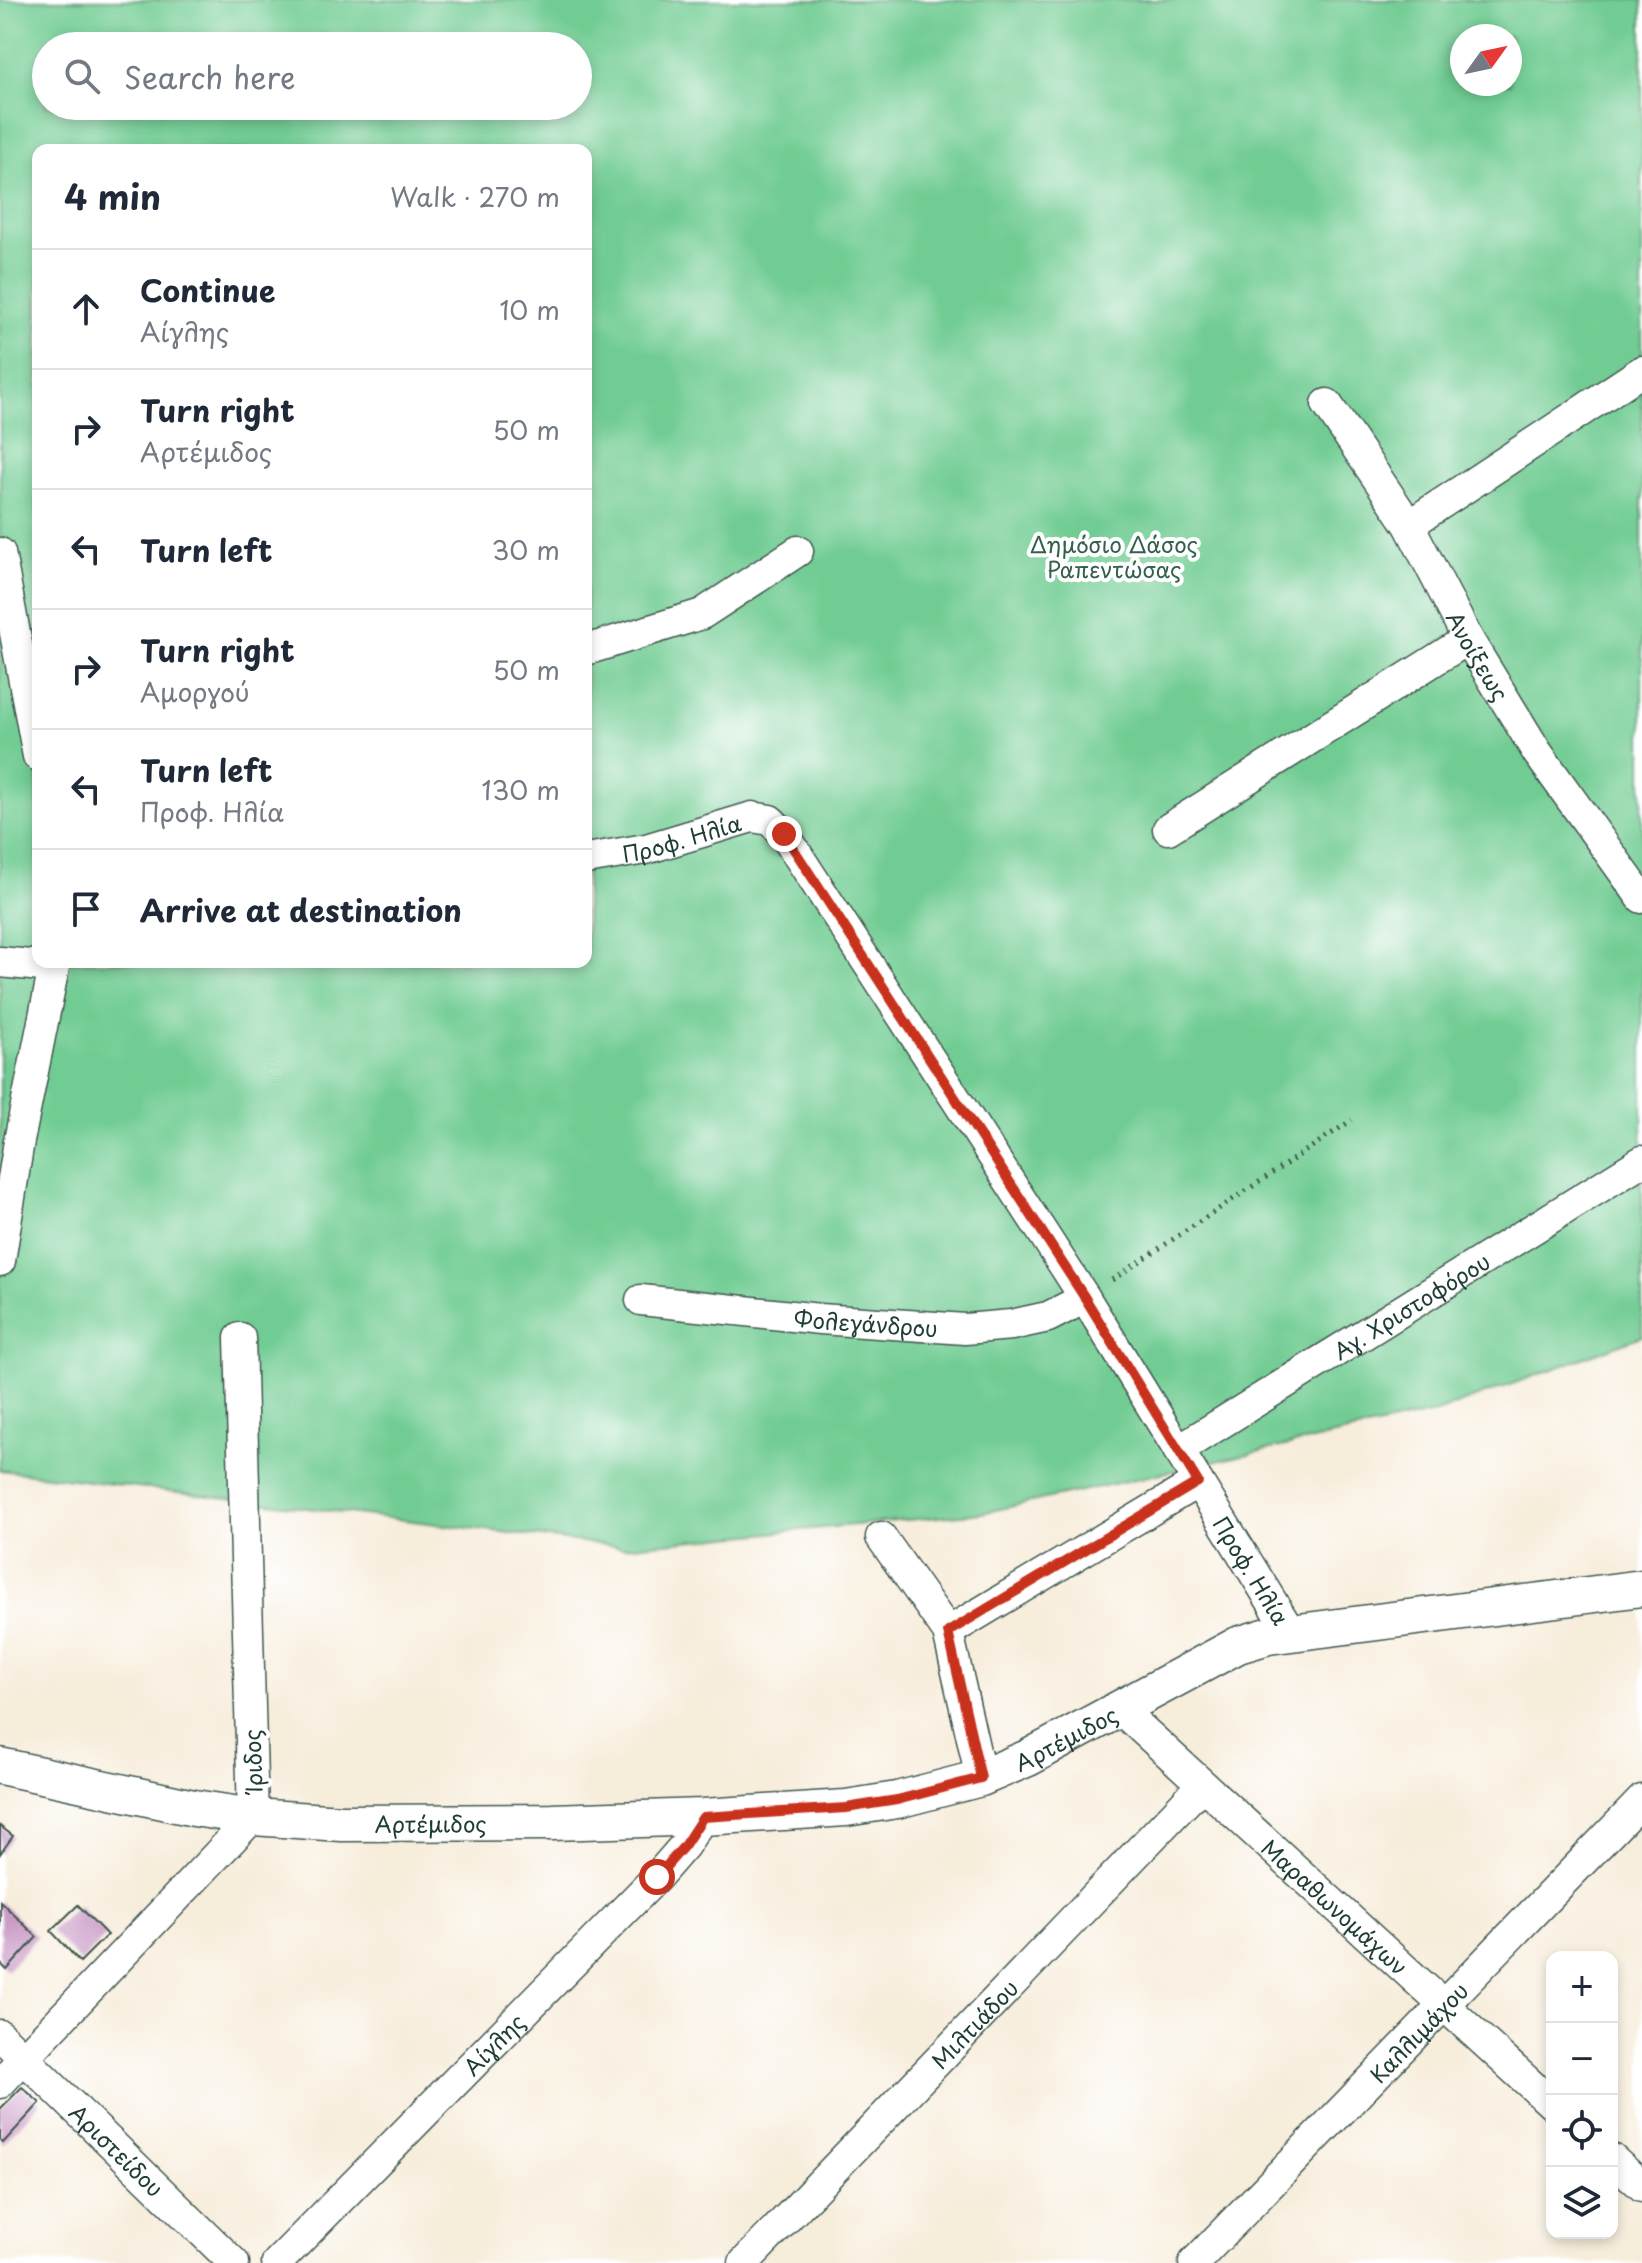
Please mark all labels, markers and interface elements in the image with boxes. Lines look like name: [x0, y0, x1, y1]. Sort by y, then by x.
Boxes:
north arrow: [1450, 24, 1522, 96]
search box: [32, 32, 592, 120]
icon: search: [60, 54, 104, 98]
text: Search here: [124, 54, 296, 99]
text: 4 min: [64, 170, 161, 222]
text: Walk · 270 m: [390, 177, 560, 216]
text: Continue: [140, 267, 275, 312]
icon: ahead: [64, 287, 108, 331]
text: 10 m: [499, 290, 560, 329]
text: Αίγλης: [140, 312, 229, 351]
text: Turn right: [140, 387, 295, 432]
icon: right: [64, 407, 108, 451]
text: 50 m: [493, 410, 560, 449]
text: Αρτέμιδος: [140, 432, 272, 471]
icon: left: [64, 527, 108, 571]
text: Turn left: [140, 527, 272, 572]
park label: Δημόσιο Δάσος Ραπεντώσας: [1030, 527, 1198, 585]
text: 30 m: [492, 530, 560, 569]
street label: Ανοίξεως: [1440, 605, 1518, 706]
text: Turn right: [140, 627, 295, 672]
icon: right: [64, 647, 108, 691]
text: 50 m: [493, 650, 560, 689]
text: Αμοργού: [140, 672, 250, 711]
text: Turn left: [140, 747, 272, 792]
icon: left: [64, 767, 108, 811]
text: 130 m: [481, 770, 560, 809]
text: Προφ. Ηλία: [140, 792, 284, 831]
street label: Προφ. Ηλία: [620, 805, 745, 869]
route end: [766, 816, 802, 852]
icon: arrive: [64, 887, 108, 931]
text: Arrive at destination: [140, 887, 462, 932]
street label: Αγ. Χριστοφόρου: [1326, 1244, 1495, 1367]
street label: Φολεγάνδρου: [792, 1300, 939, 1344]
street label: Προφ. Ηλία: [1206, 1509, 1298, 1631]
street label: Αρτέμιδος: [1009, 1697, 1123, 1778]
street label: Ίριδος: [234, 1729, 270, 1796]
street label: Αρτέμιδος: [375, 1806, 487, 1839]
street label: Μαραθωνομάχων: [1255, 1831, 1416, 1982]
route start: [639, 1859, 675, 1895]
map controls: [1546, 1951, 1618, 2239]
button: +: [1546, 1951, 1618, 2023]
street label: Μιλτιάδου: [923, 1971, 1025, 2076]
street label: Καλλιμάχου: [1361, 1974, 1475, 2089]
street label: Αίγλης: [455, 2005, 531, 2082]
button: −: [1546, 2023, 1618, 2095]
button: locate: [1546, 2095, 1618, 2167]
street label: Αριστείδου: [63, 2096, 172, 2203]
button: layers: [1546, 2167, 1618, 2239]

